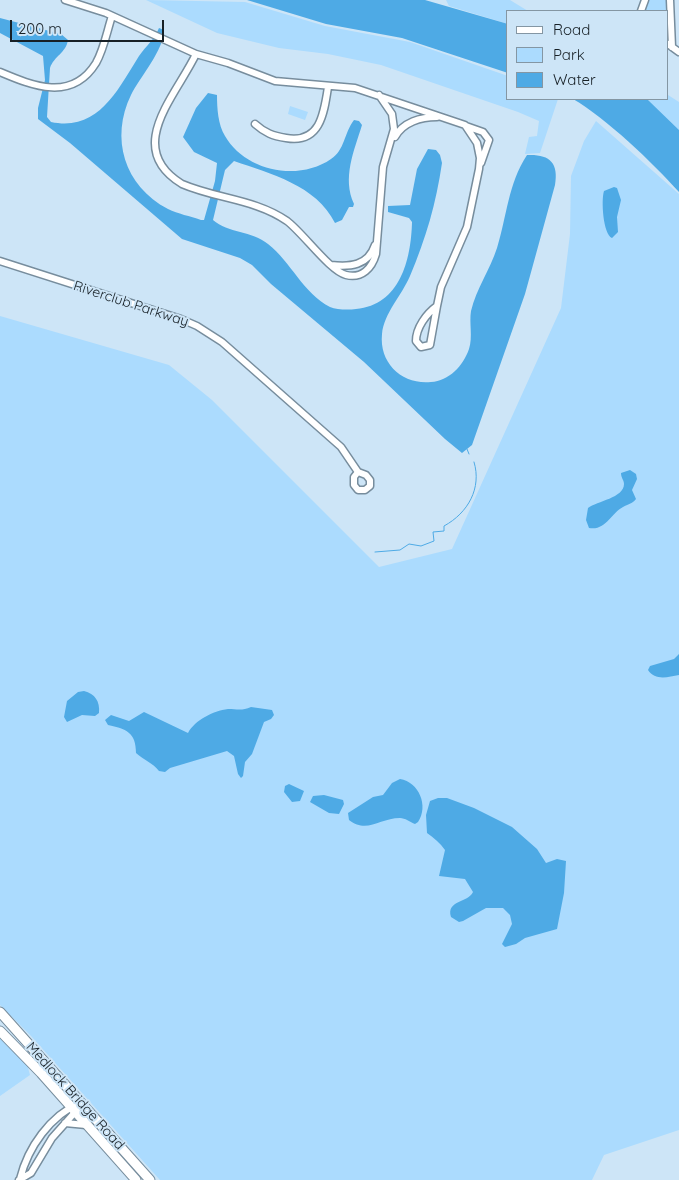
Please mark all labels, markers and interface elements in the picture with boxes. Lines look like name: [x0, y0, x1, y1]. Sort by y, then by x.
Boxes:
scale bar: [12, 10, 166, 42]
legend: [507, 10, 669, 100]
text: 200 m: [18, 19, 62, 38]
text: Road: [553, 20, 590, 39]
text: Park: [553, 45, 585, 64]
text: Water: [553, 70, 596, 89]
street label: Riverclub Parkway: [71, 277, 191, 331]
street label: Medlock Bridge Road: [22, 1039, 128, 1153]

